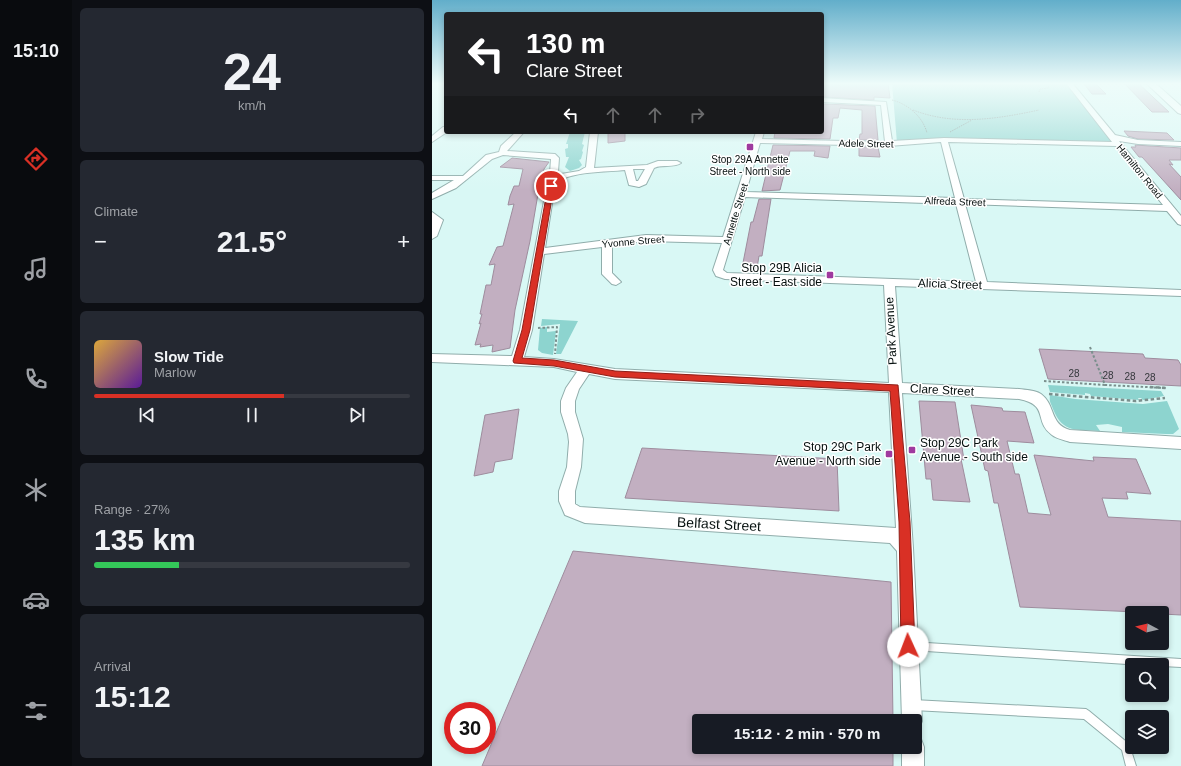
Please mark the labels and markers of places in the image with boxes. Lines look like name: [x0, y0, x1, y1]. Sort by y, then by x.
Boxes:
marker: Stop 29A Annette Street - North side: [745, 142, 755, 152]
place label: Stop 29A Annette Street - North side: [709, 154, 791, 177]
pin: [534, 169, 568, 203]
place label: Stop 29B Alicia Street - East side: [730, 261, 822, 289]
marker: Stop 29B Alicia Street - East side: [825, 270, 835, 280]
place label: Stop 29C Park Avenue - South side: [920, 436, 1028, 464]
place label: Stop 29C Park Avenue - North side: [775, 440, 882, 468]
marker: Stop 29C Park Avenue - South side: [907, 445, 917, 455]
marker: Stop 29C Park Avenue - North side: [884, 449, 894, 459]

